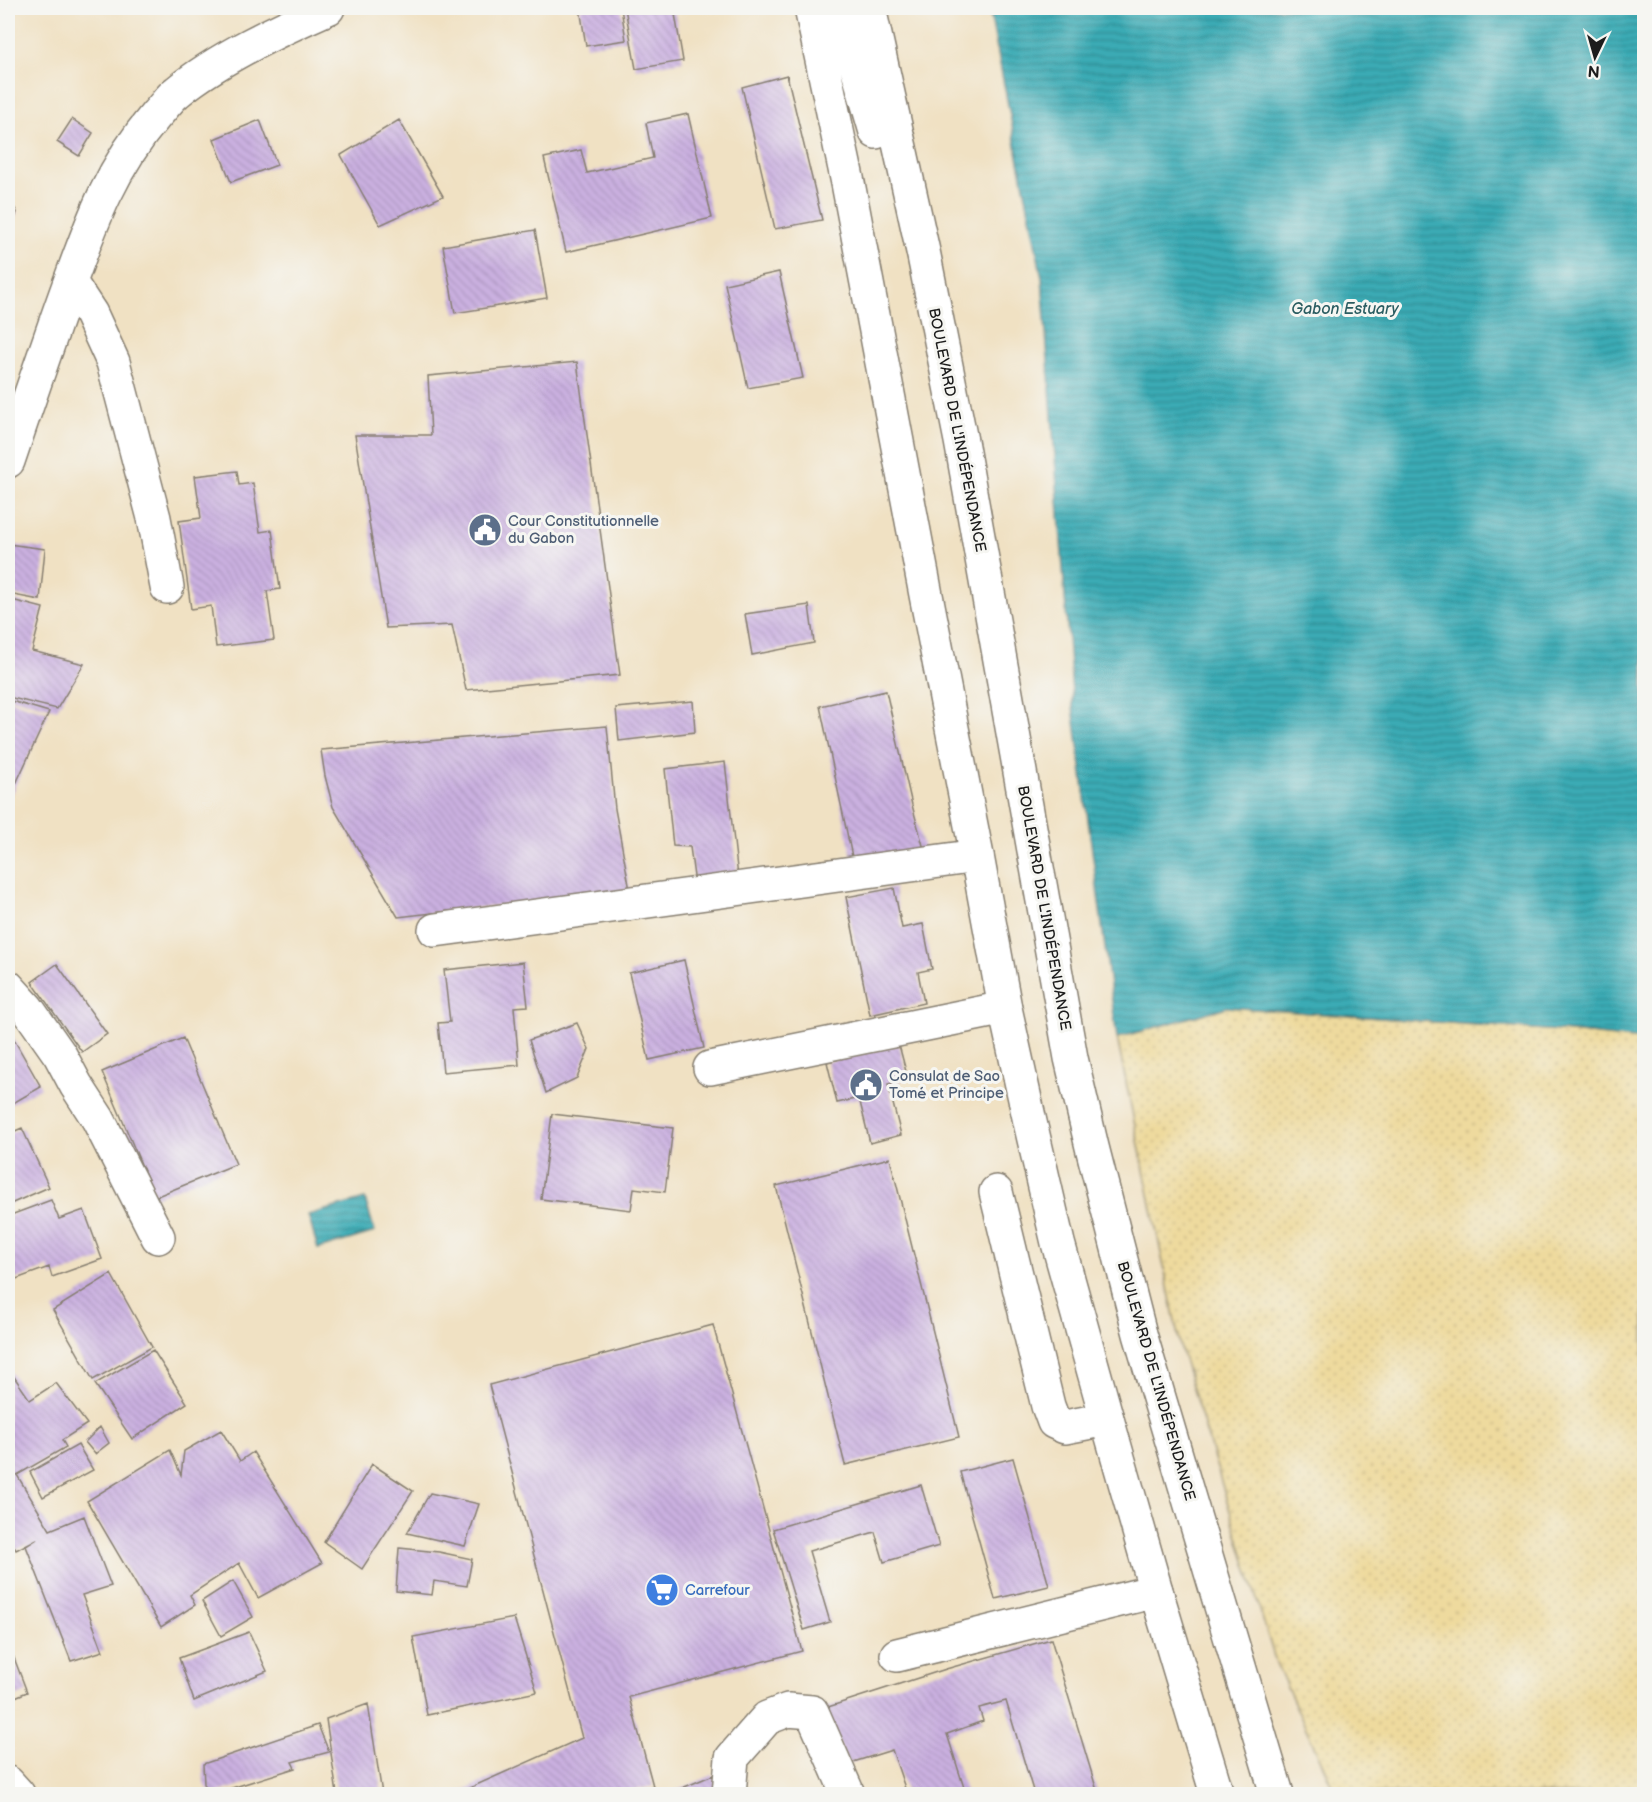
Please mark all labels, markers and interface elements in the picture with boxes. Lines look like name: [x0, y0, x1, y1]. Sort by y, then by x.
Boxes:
north arrow: [1565, 27, 1625, 87]
text: N: [1587, 60, 1601, 80]
water label: Gabon Estuary: [1291, 300, 1400, 319]
street label: BOULEVARD DE L'INDÉPENDANCE: [924, 306, 990, 554]
public building icon: Cour Constitutionnelle du Gabon: [467, 512, 503, 548]
place label: Cour Constitutionnelle du Gabon: [508, 512, 659, 548]
street label: BOULEVARD DE L'INDÉPENDANCE: [1013, 784, 1075, 1032]
public building icon: Consulat de Sao Tomé et Principe: [848, 1067, 884, 1103]
place label: Consulat de Sao Tomé et Principe: [889, 1067, 1004, 1103]
street label: BOULEVARD DE L'INDÉPENDANCE: [1113, 1259, 1199, 1503]
supermarket icon: Carrefour: [644, 1572, 680, 1608]
place label: Carrefour: [685, 1581, 750, 1600]

